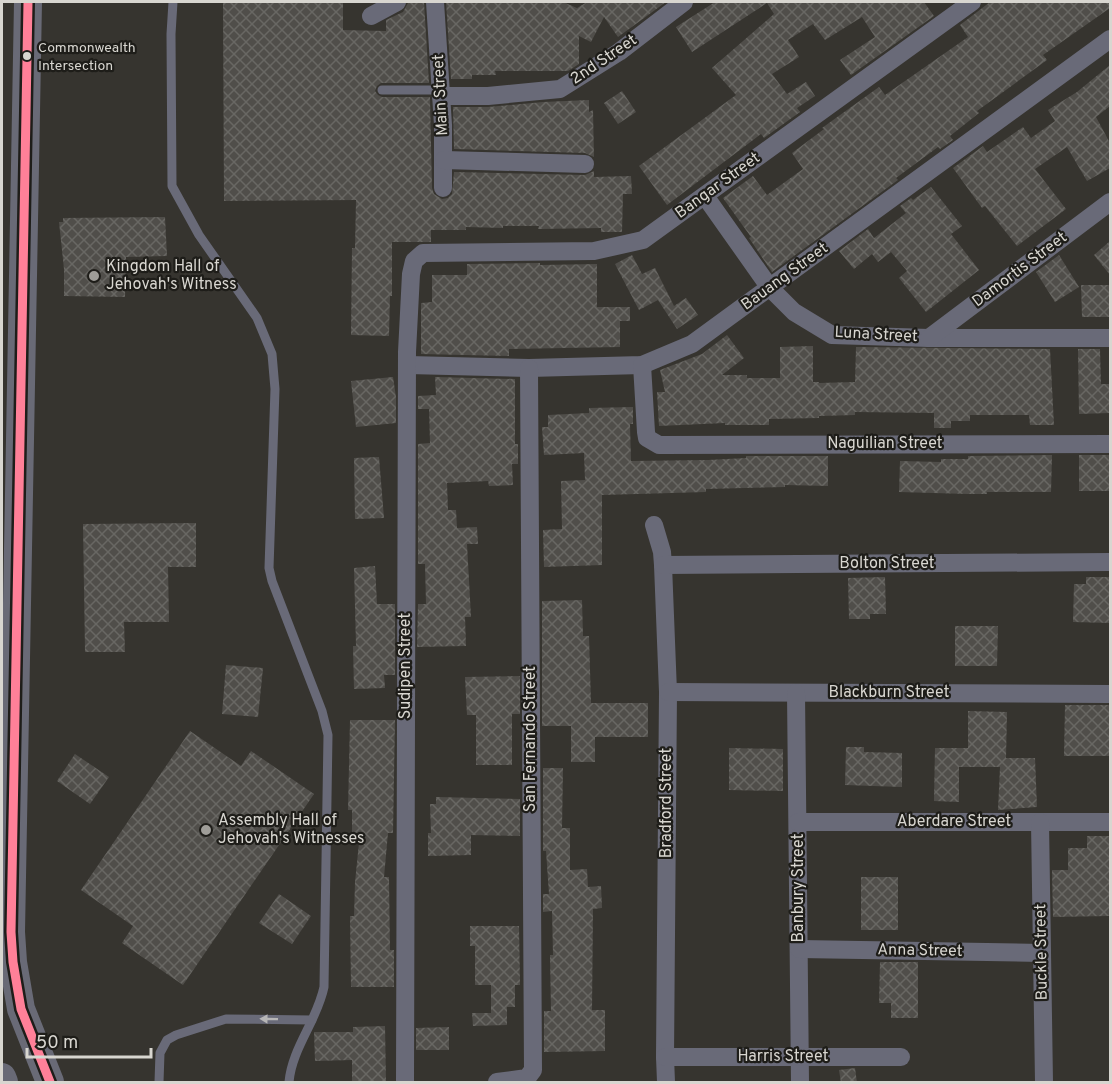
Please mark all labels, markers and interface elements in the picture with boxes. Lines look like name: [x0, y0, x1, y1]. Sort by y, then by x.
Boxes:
street label: 2nd Street: [567, 31, 641, 89]
place label: Commonwealth Intersection: [38, 40, 136, 75]
marker: Commonwealth Intersection: [21, 50, 33, 62]
street label: Main Street: [429, 54, 453, 136]
street label: Bangar Street: [672, 148, 764, 224]
street label: Damortis Street: [969, 228, 1071, 312]
street label: Bauang Street: [738, 239, 832, 315]
place label: Kingdom Hall of Jehovah's Witness: [106, 257, 237, 295]
marker: Kingdom Hall of Jehovah's Witness: [87, 269, 101, 283]
street label: Luna Street: [834, 323, 918, 347]
street label: Naguilian Street: [827, 434, 943, 454]
street label: Bolton Street: [839, 554, 935, 574]
street label: Sudipen Street: [396, 613, 416, 719]
street label: San Fernando Street: [521, 666, 541, 812]
street label: Blackburn Street: [829, 683, 949, 703]
street label: Bradford Street: [657, 748, 677, 858]
place label: Assembly Hall of Jehovah's Witnesses: [218, 811, 365, 849]
street label: Aberdare Street: [897, 812, 1011, 832]
marker: Assembly Hall of Jehovah's Witnesses: [199, 823, 213, 837]
street label: Banbury Street: [789, 833, 809, 943]
street label: Buckle Street: [1031, 904, 1053, 1000]
street label: Anna Street: [877, 940, 963, 962]
one-way arrow: [260, 1014, 279, 1024]
scale bar: [27, 1021, 152, 1059]
text: 50 m: [36, 1032, 78, 1055]
street label: Harris Street: [737, 1047, 829, 1067]

